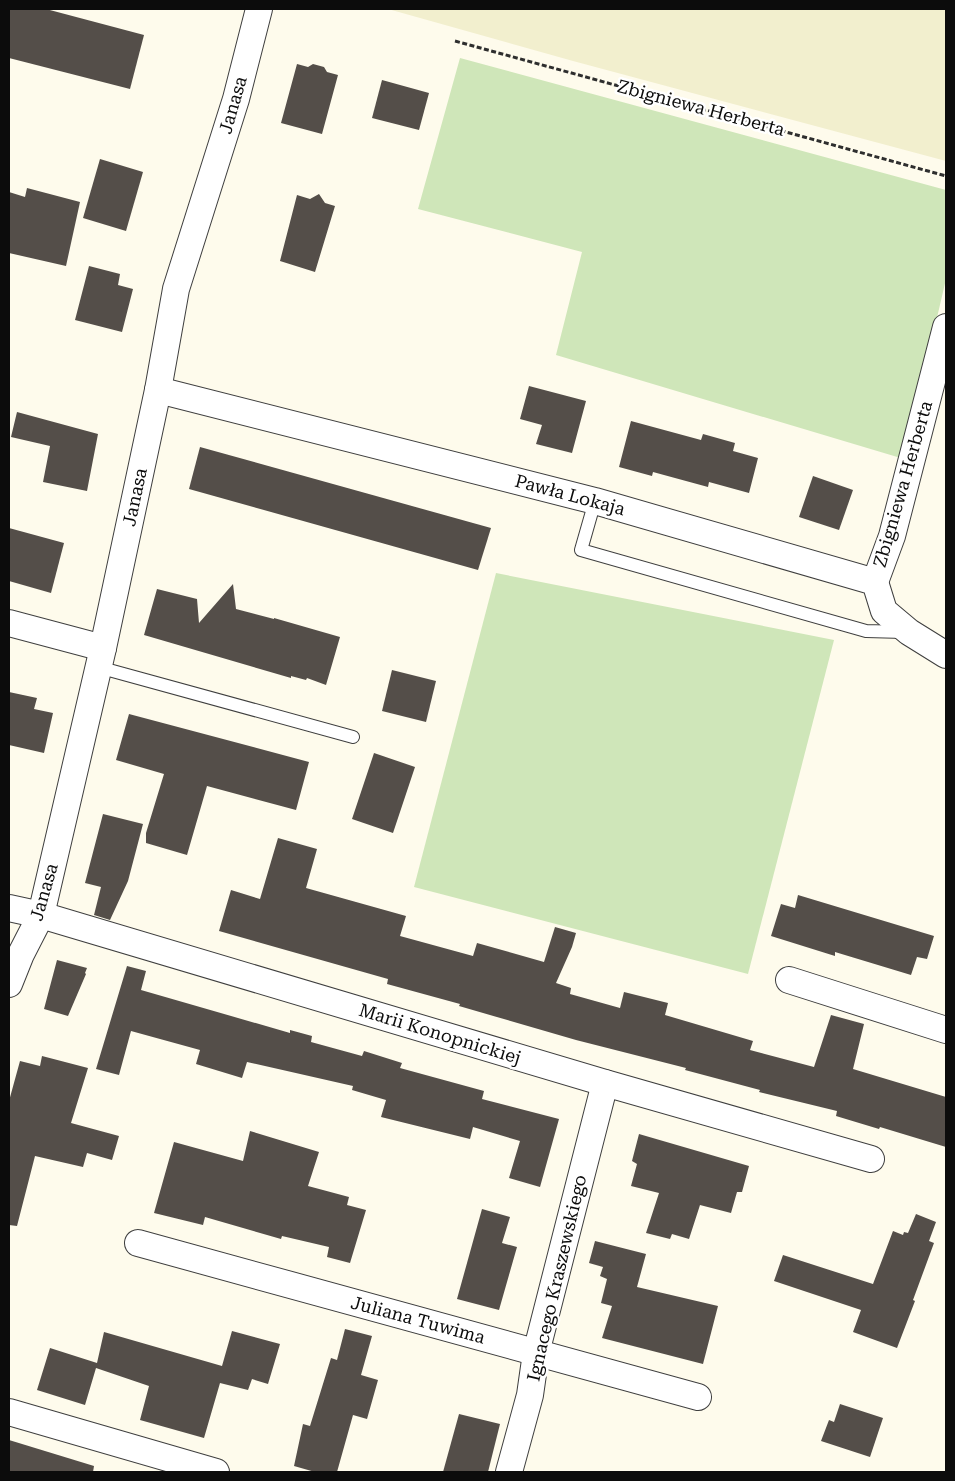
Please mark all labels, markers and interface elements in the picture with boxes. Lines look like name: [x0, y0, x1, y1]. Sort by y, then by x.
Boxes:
street label: Janasa: [214, 73, 251, 136]
street label: Zbigniewa Herberta: [615, 75, 787, 140]
street label: Zbigniewa Herberta: [869, 398, 936, 570]
street label: Janasa: [118, 466, 151, 528]
street label: Pawła Lokaja: [513, 470, 628, 519]
street label: Janasa: [25, 860, 62, 923]
street label: Marii Konopnickiej: [357, 999, 524, 1068]
street label: Ignacego Kraszewskiego: [523, 1173, 590, 1383]
street label: Juliana Tuwima: [349, 1292, 488, 1348]

